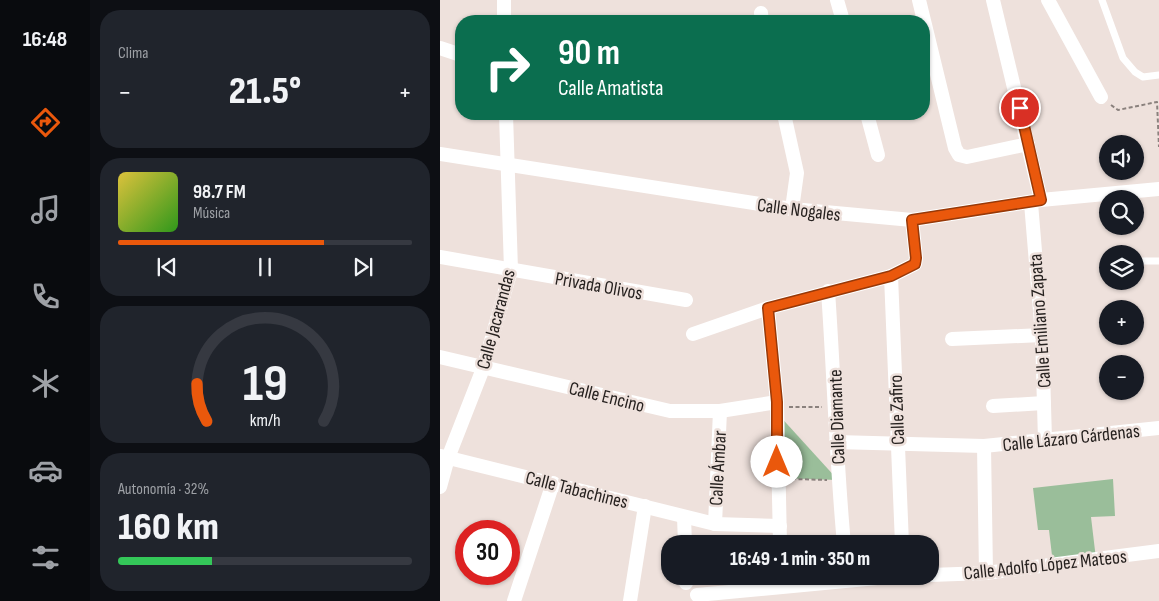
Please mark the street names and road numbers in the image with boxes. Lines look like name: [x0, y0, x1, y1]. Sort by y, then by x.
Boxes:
street label: Calle Nogales: [756, 194, 842, 227]
street label: Calle Emiliano Zapata: [1024, 253, 1057, 389]
street label: Calle Jacarandas: [472, 267, 521, 372]
street label: Privada Olivos: [553, 267, 644, 306]
street label: Calle Diamante: [824, 369, 851, 465]
street label: Calle Zafiro: [885, 374, 910, 445]
street label: Calle Encino: [566, 377, 647, 418]
street label: Calle Lázaro Cárdenas: [1002, 420, 1141, 457]
street label: Calle Ámbar: [705, 429, 732, 506]
street label: Calle Tabachines: [523, 467, 630, 514]
street label: Calle Adolfo López Mateos: [963, 545, 1128, 585]

